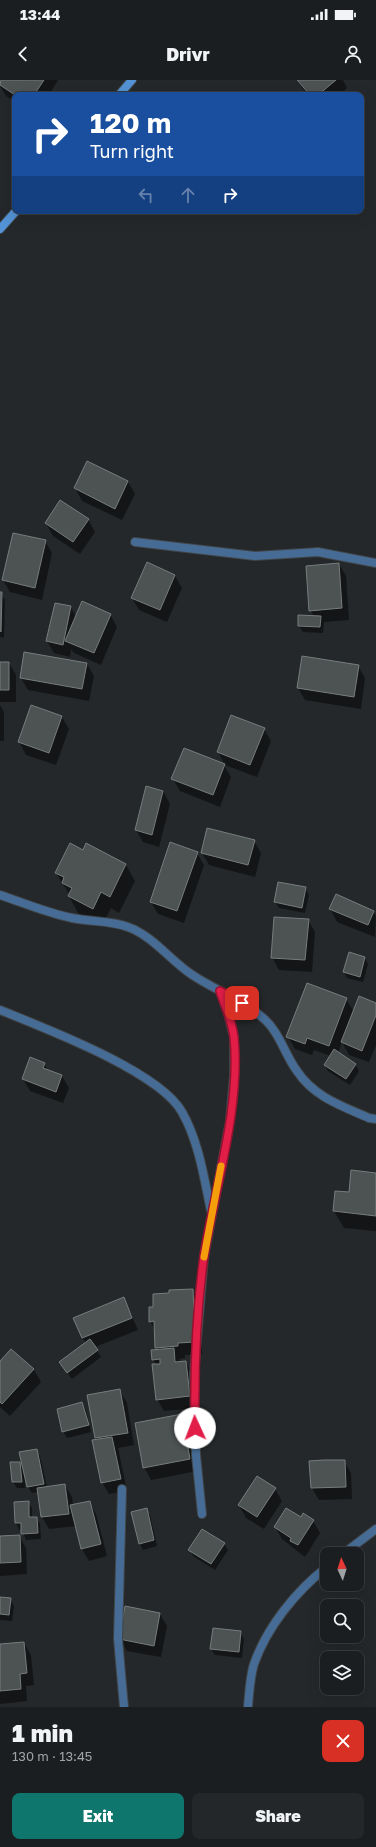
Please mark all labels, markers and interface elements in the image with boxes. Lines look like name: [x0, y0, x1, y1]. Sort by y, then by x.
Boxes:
text: 13:44: [20, 5, 60, 23]
icon: back: [12, 43, 34, 65]
text: Drivr: [166, 43, 210, 65]
icon: person: [342, 43, 364, 65]
text: 120 m: [90, 106, 171, 139]
icon: right: [24, 108, 76, 160]
text: Turn right: [90, 140, 174, 162]
icon: left: [135, 184, 157, 206]
icon: ahead: [177, 184, 199, 206]
icon: right: [219, 184, 241, 206]
pin: [225, 986, 259, 1020]
icon: arrive: [231, 992, 253, 1014]
position arrow: [174, 1407, 216, 1449]
north arrow: [320, 1547, 364, 1591]
map controls: [320, 1547, 364, 1695]
button: search: [320, 1599, 364, 1643]
button: layers: [320, 1651, 364, 1695]
text: 1 min: [12, 1718, 73, 1747]
button: close: [322, 1720, 364, 1762]
text: 130 m · 13:45: [12, 1748, 92, 1764]
button: Exit: [12, 1793, 184, 1839]
button: Share: [192, 1793, 364, 1839]

